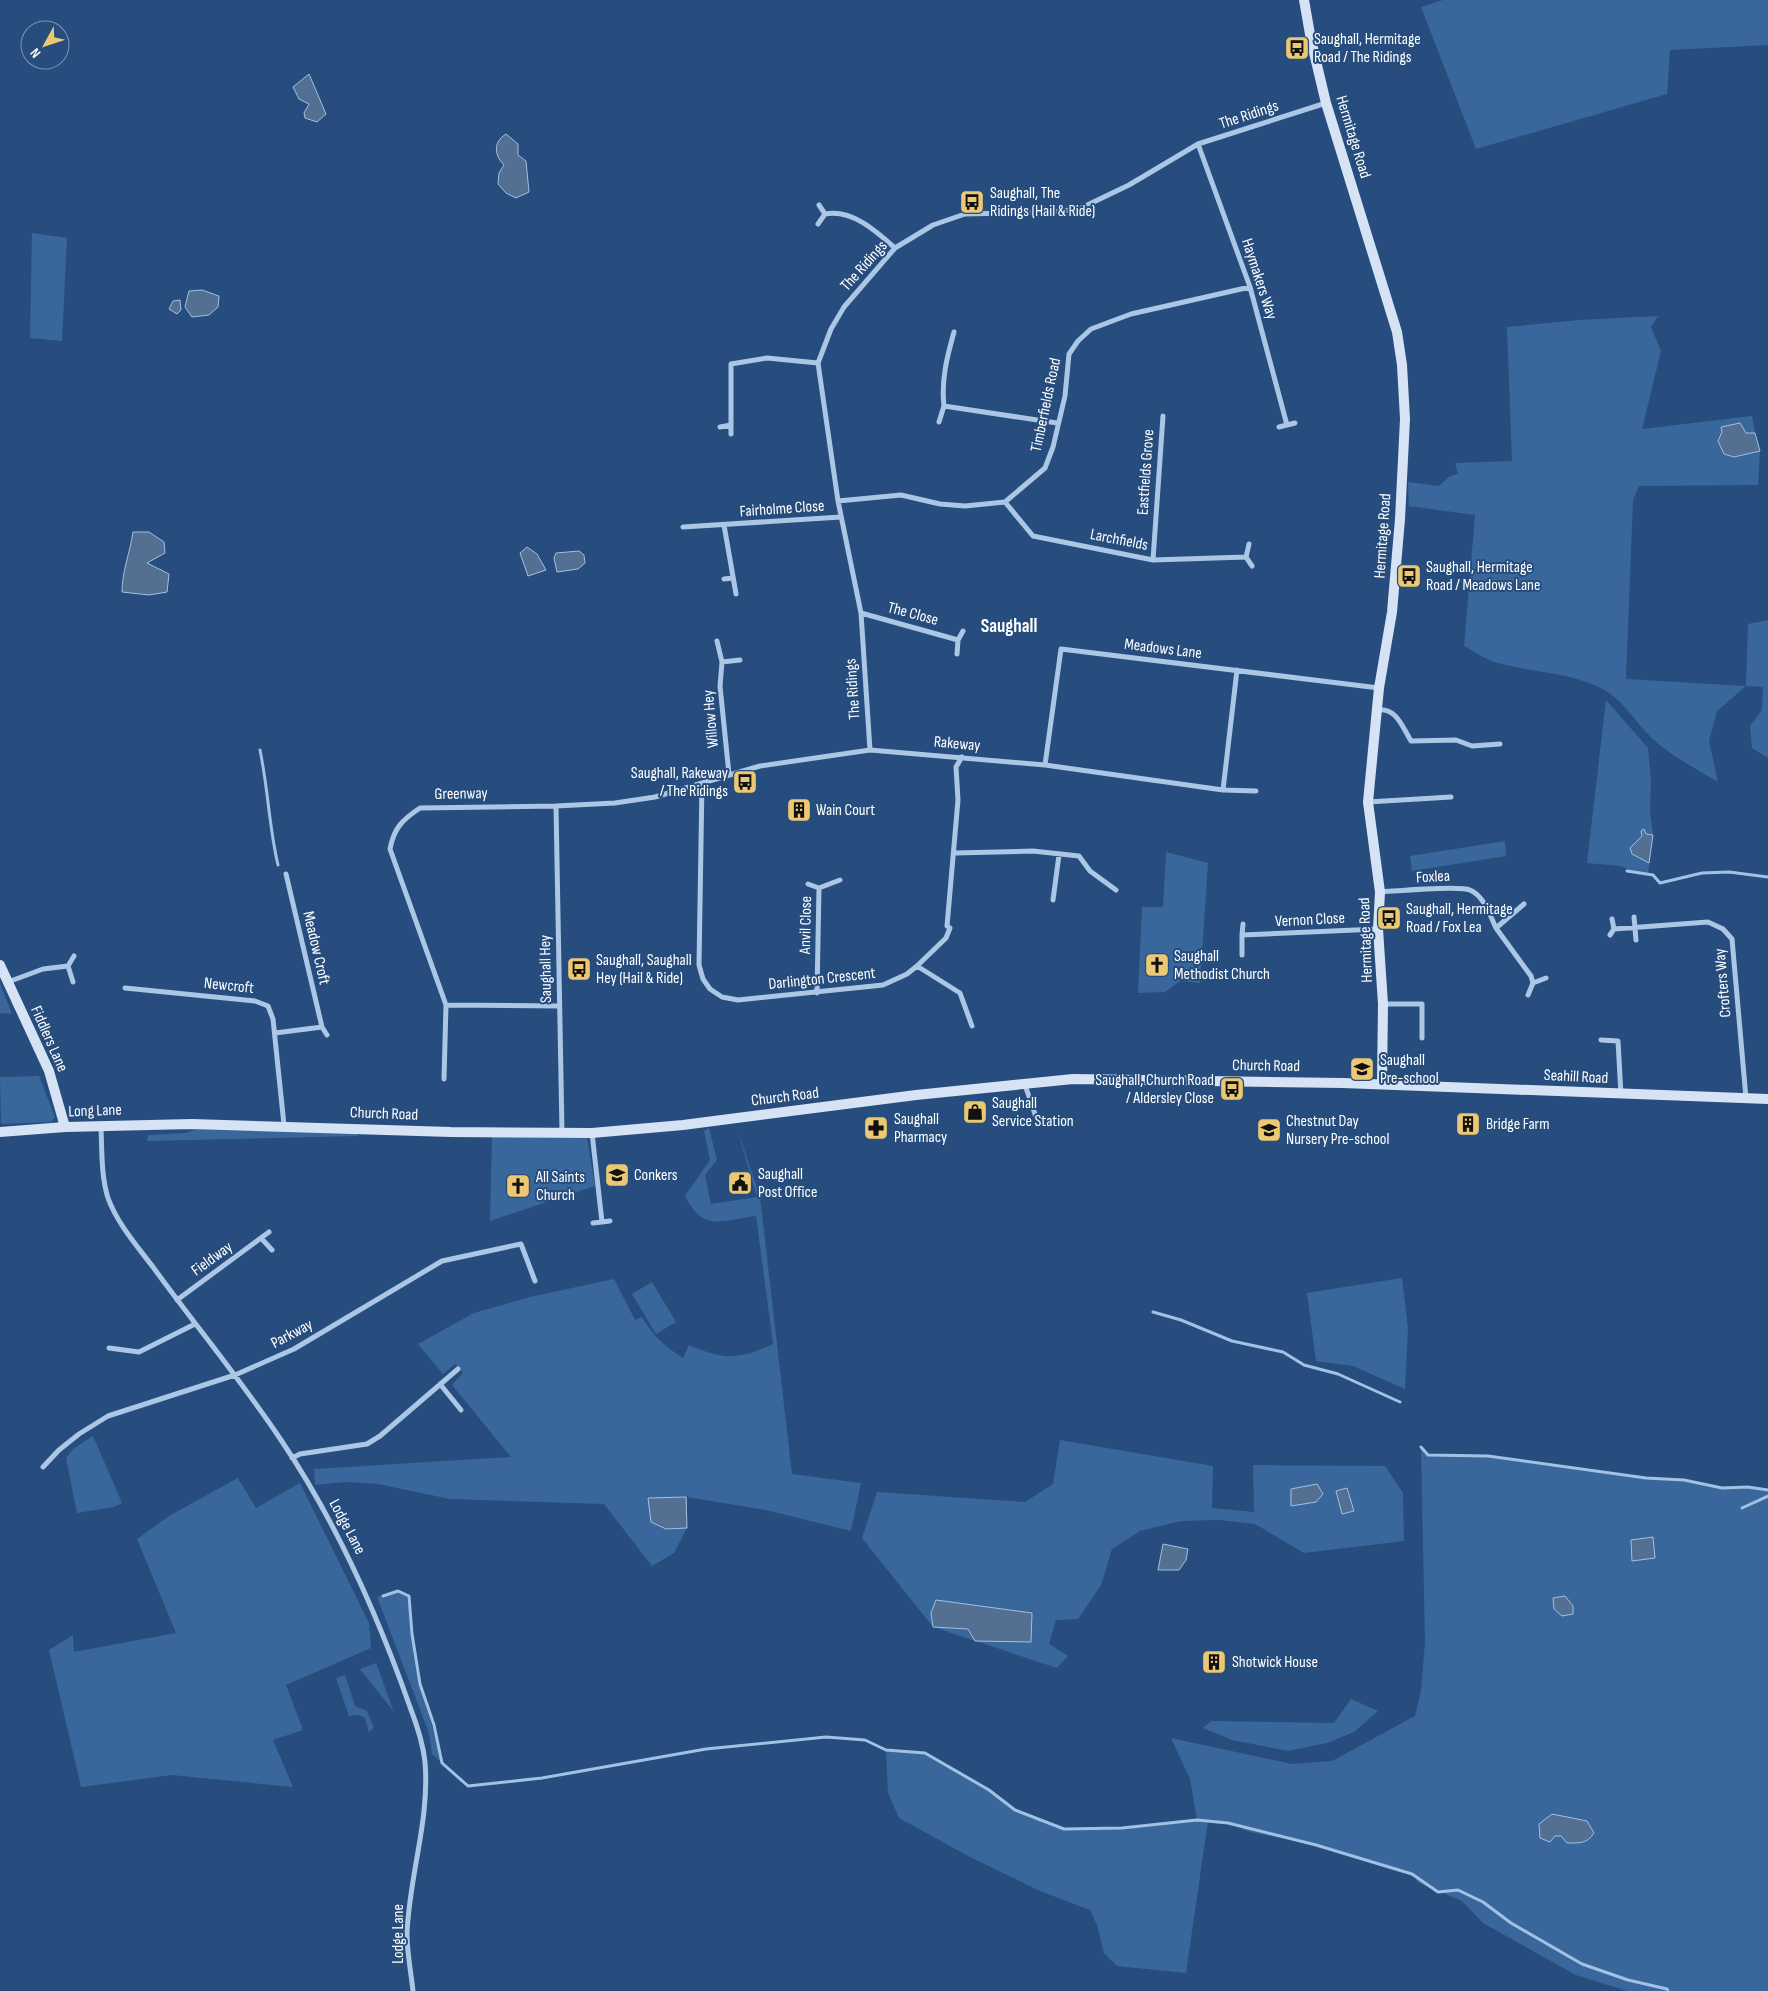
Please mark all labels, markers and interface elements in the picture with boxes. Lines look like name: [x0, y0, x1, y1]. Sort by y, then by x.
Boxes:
north arrow: [20, 20, 70, 70]
place label: Saughall, Hermitage Road / The Ridings: [1314, 30, 1421, 67]
bus stop icon: Saughall, Hermitage Road / The Ridings: [1284, 35, 1310, 61]
text: N: [27, 45, 44, 61]
street label: Hermitage Road: [1331, 93, 1375, 181]
street label: The Ridings: [1217, 96, 1281, 133]
place label: Saughall, The Ridings (Hail & Ride): [990, 184, 1095, 221]
bus stop icon: Saughall, The Ridings (Hail & Ride): [959, 189, 985, 215]
street label: Haymakers Way: [1237, 236, 1281, 322]
street label: The Ridings: [836, 237, 892, 295]
street label: Timberfields Road: [1027, 356, 1065, 454]
street label: Eastfields Grove: [1134, 429, 1158, 515]
street label: Hermitage Road: [1371, 493, 1395, 579]
street label: Fairholme Close: [739, 497, 825, 521]
street label: Larchfields: [1088, 525, 1150, 555]
place label: Saughall, Hermitage Road / Meadows Lane: [1426, 558, 1540, 595]
bus stop icon: Saughall, Hermitage Road / Meadows Lane: [1396, 563, 1422, 589]
street label: The Close: [886, 598, 940, 630]
district label: Saughall: [981, 615, 1037, 638]
street label: Meadows Lane: [1123, 635, 1203, 663]
street label: The Ridings: [841, 658, 865, 720]
street label: Willow Hey: [699, 689, 723, 749]
street label: Rakeway: [933, 733, 981, 755]
place label: Saughall, Rakeway / The Ridings: [631, 764, 728, 801]
bus stop icon: Saughall, Rakeway / The Ridings: [732, 769, 758, 795]
street label: Greenway: [434, 784, 488, 804]
building icon: Wain Court: [786, 797, 812, 823]
place label: Wain Court: [816, 801, 875, 820]
street label: Foxlea: [1416, 867, 1450, 887]
street label: Anvil Close: [796, 896, 816, 955]
street label: Hermitage Road: [1355, 897, 1377, 983]
place label: Saughall, Hermitage Road / Fox Lea: [1406, 900, 1513, 937]
bus stop icon: Saughall, Hermitage Road / Fox Lea: [1376, 905, 1402, 931]
street label: Meadow Croft: [298, 909, 334, 987]
street label: Vernon Close: [1274, 909, 1346, 931]
street label: Saughall Hey: [536, 935, 556, 1003]
place label: Saughall Methodist Church: [1174, 947, 1270, 984]
street label: Crofters Way: [1711, 948, 1735, 1018]
place label: Saughall, Saughall Hey (Hail & Ride): [596, 951, 692, 988]
church icon: Saughall Methodist Church: [1144, 952, 1170, 978]
bus stop icon: Saughall, Saughall Hey (Hail & Ride): [566, 956, 592, 982]
street label: Darlington Crescent: [768, 964, 877, 994]
street label: Newcroft: [203, 974, 255, 998]
street label: Fiddlers Lane: [26, 1003, 72, 1075]
place label: Saughall Pre-school: [1380, 1051, 1439, 1088]
street label: Church Road: [1232, 1056, 1300, 1076]
school or university icon: Saughall Pre-school: [1349, 1056, 1375, 1082]
street label: Seahill Road: [1543, 1066, 1609, 1088]
place label: Saughall, Church Road / Aldersley Close: [1095, 1071, 1214, 1108]
bus stop icon: Saughall, Church Road / Aldersley Close: [1219, 1076, 1245, 1102]
street label: Church Road: [750, 1083, 820, 1111]
place label: Saughall Service Station: [992, 1094, 1074, 1131]
shop icon: Saughall Service Station: [962, 1099, 988, 1125]
street label: Long Lane: [68, 1101, 122, 1121]
street label: Church Road: [350, 1103, 418, 1125]
place label: Saughall Pharmacy: [894, 1110, 947, 1147]
building icon: Bridge Farm: [1455, 1111, 1481, 1137]
place label: Chestnut Day Nursery Pre-school: [1286, 1112, 1389, 1149]
pharmacy icon: Saughall Pharmacy: [863, 1115, 889, 1141]
place label: Bridge Farm: [1486, 1115, 1549, 1134]
school or university icon: Chestnut Day Nursery Pre-school: [1256, 1117, 1282, 1143]
school or university icon: Conkers: [604, 1162, 630, 1188]
place label: Saughall Post Office: [758, 1165, 817, 1202]
place label: Conkers: [634, 1166, 678, 1185]
place label: All Saints Church: [535, 1168, 585, 1205]
public building icon: Saughall Post Office: [727, 1170, 753, 1196]
church icon: All Saints Church: [505, 1173, 531, 1199]
street label: Fieldway: [188, 1238, 236, 1280]
street label: Parkway: [268, 1315, 316, 1353]
street label: Lodge Lane: [325, 1496, 369, 1558]
building icon: Shotwick House: [1201, 1649, 1227, 1675]
place label: Shotwick House: [1232, 1653, 1318, 1672]
street label: Lodge Lane: [389, 1904, 408, 1964]

